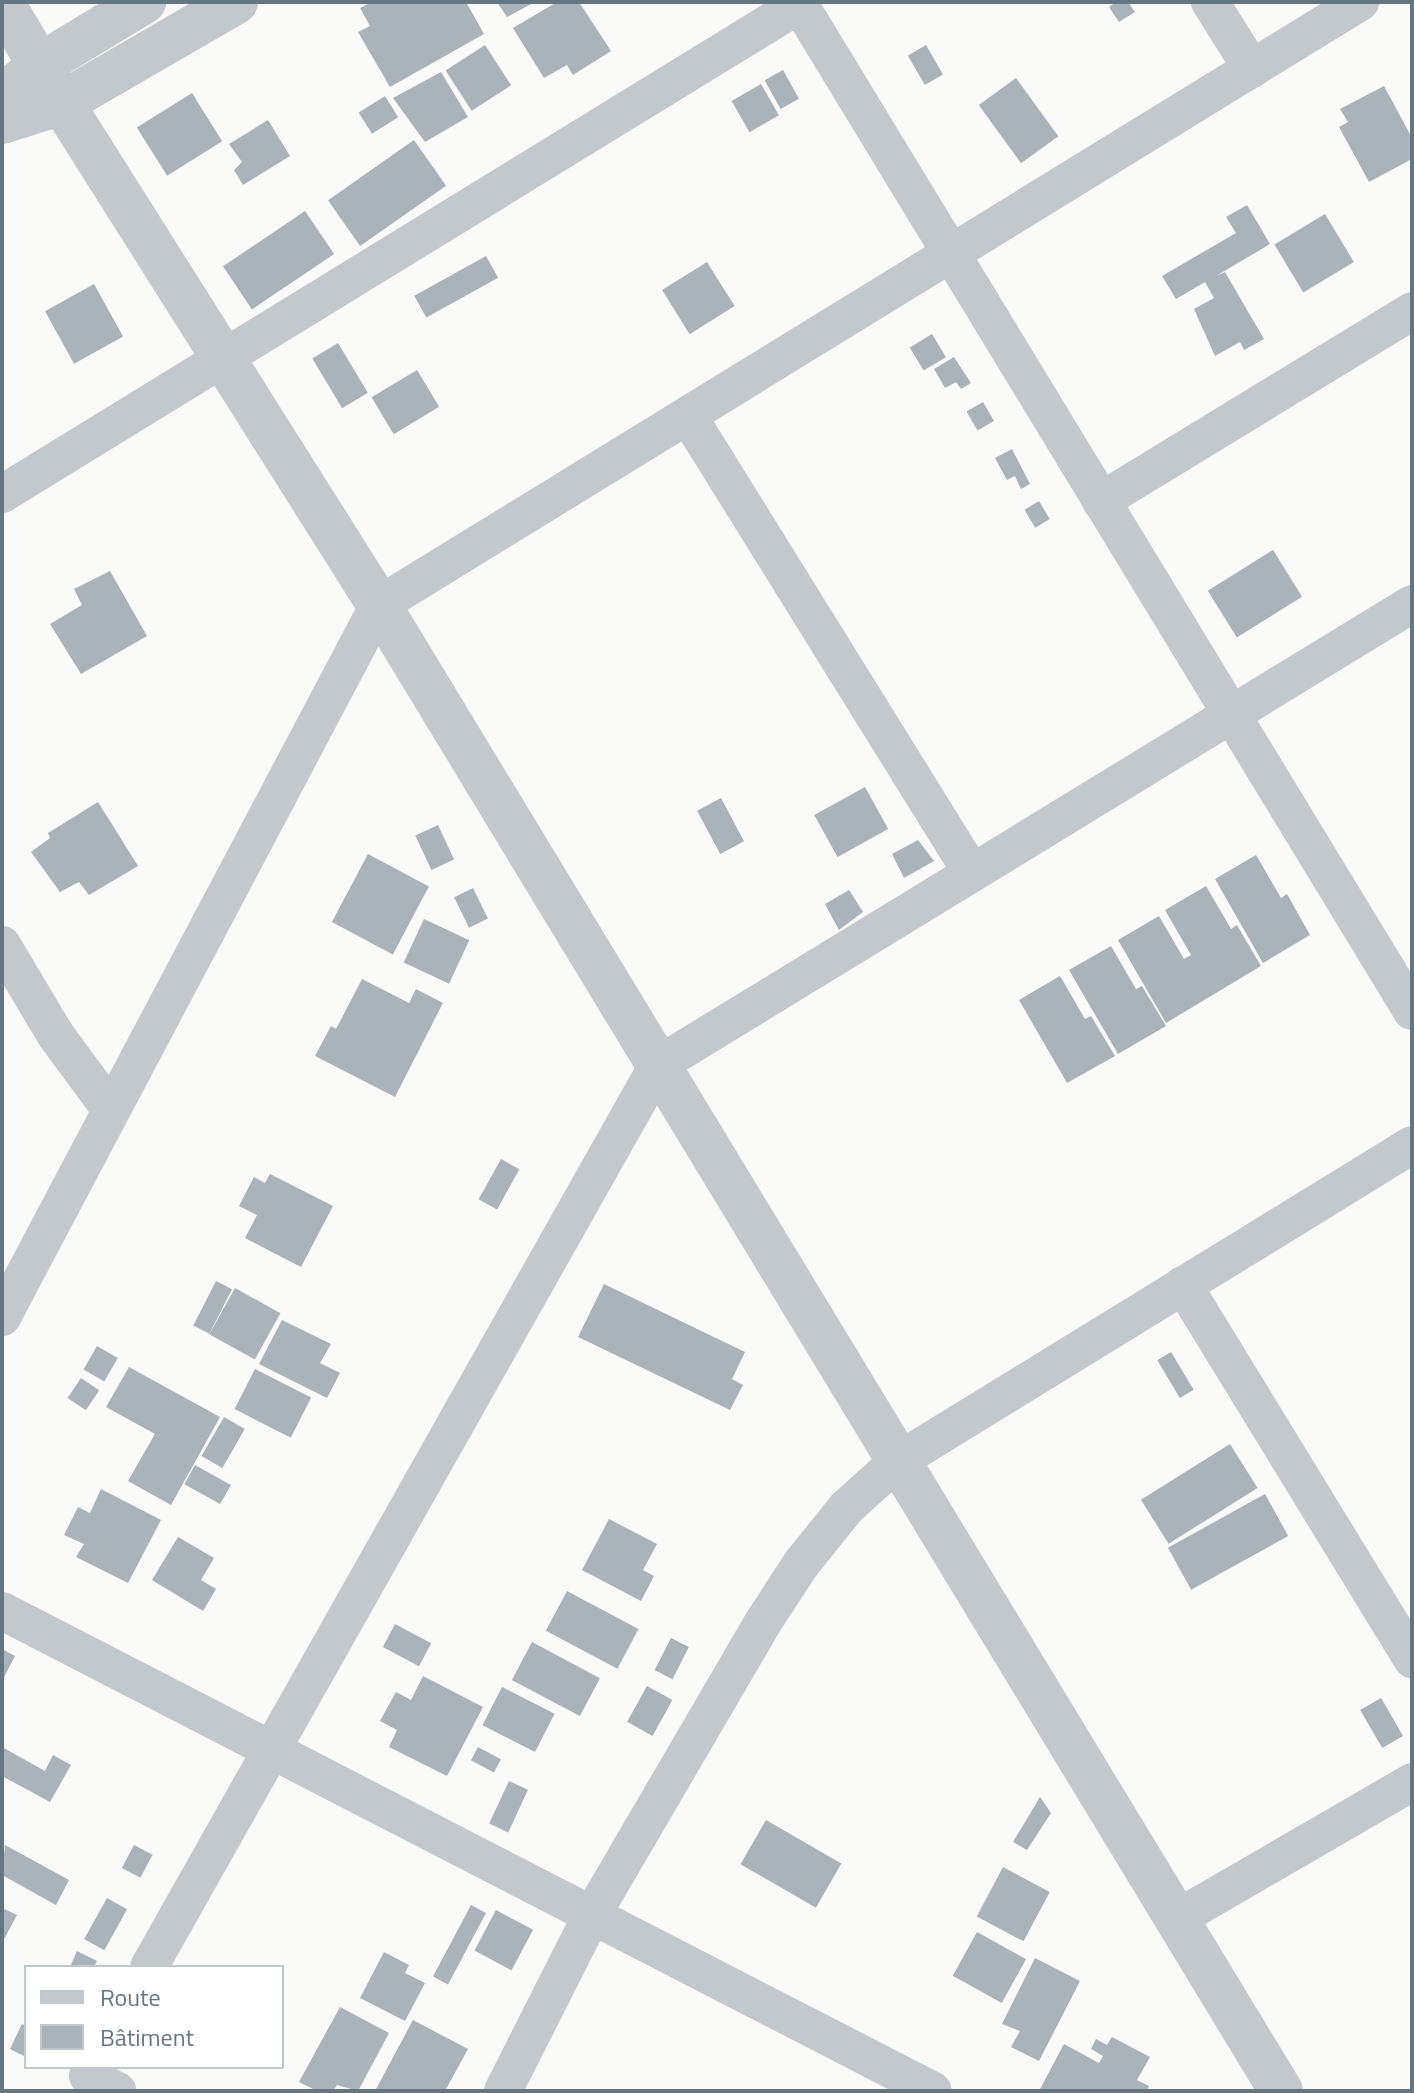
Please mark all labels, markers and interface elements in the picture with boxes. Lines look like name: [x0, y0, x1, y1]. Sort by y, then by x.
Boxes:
legend: [24, 1965, 284, 2069]
text: Route: [100, 1979, 161, 2015]
text: Bâtiment: [100, 2019, 194, 2055]

